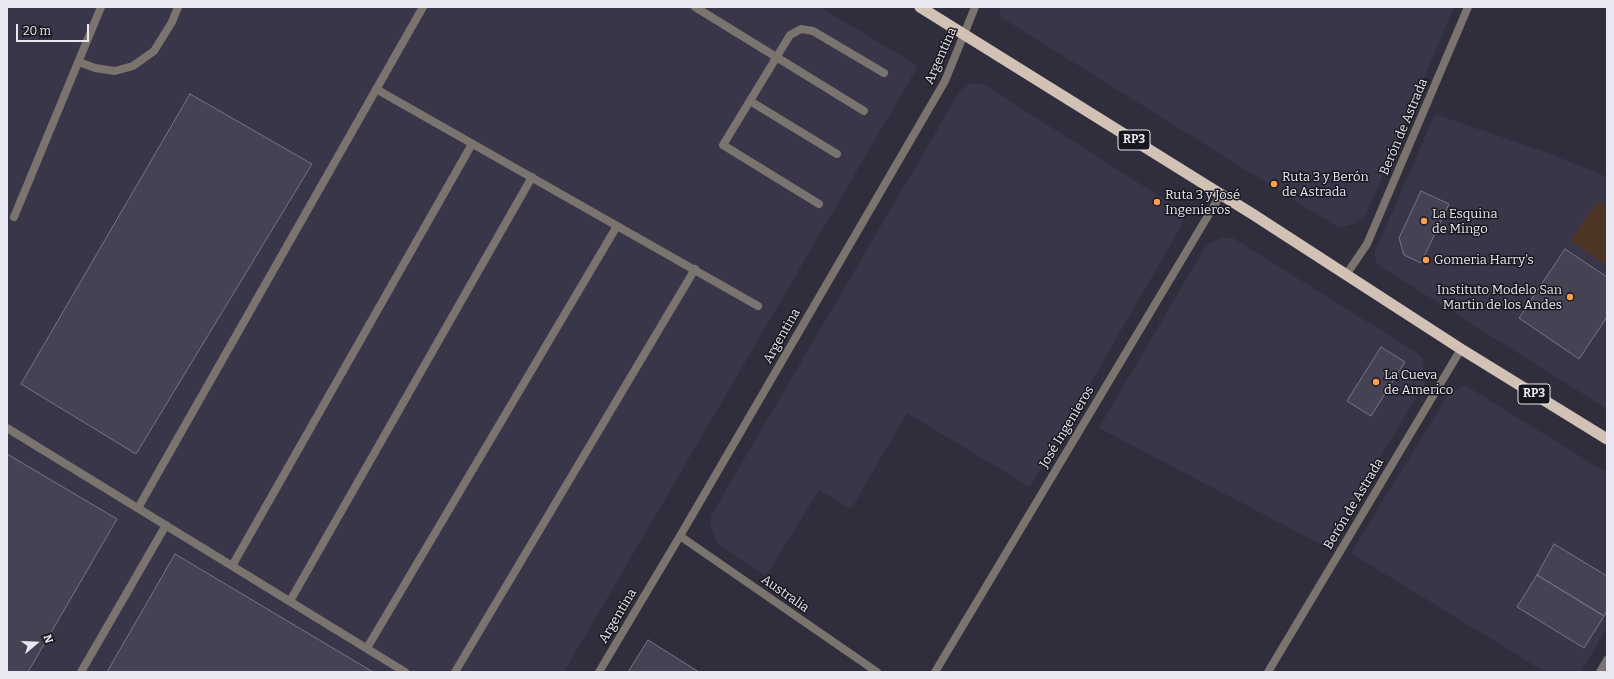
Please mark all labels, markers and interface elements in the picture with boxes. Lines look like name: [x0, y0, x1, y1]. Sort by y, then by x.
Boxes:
scale bar: [18, 16, 91, 42]
text: 20 m: [23, 24, 51, 38]
street label: Argentina: [922, 25, 960, 87]
street label: Berón de Astrada: [1377, 76, 1431, 178]
road number: RP3: [1118, 130, 1150, 150]
place label: Ruta 3 y Berón de Astrada: [1282, 169, 1369, 200]
marker: Ruta 3 y Berón de Astrada: [1269, 179, 1279, 189]
place label: Ruta 3 y José Ingenieros: [1165, 187, 1240, 218]
marker: Ruta 3 y José Ingenieros: [1152, 197, 1162, 207]
place label: La Esquina de Mingo: [1432, 206, 1498, 237]
marker: La Esquina de Mingo: [1419, 216, 1429, 226]
place label: Gomeria Harry's: [1434, 252, 1534, 268]
marker: Gomeria Harry's: [1421, 255, 1431, 265]
place label: Instituto Modelo San Martin de los Andes: [1437, 282, 1562, 313]
marker: Instituto Modelo San Martin de los Andes: [1565, 292, 1575, 302]
street label: Argentina: [760, 306, 804, 366]
place label: La Cueva de Americo: [1384, 367, 1453, 398]
marker: La Cueva de Americo: [1371, 377, 1381, 387]
street label: José Ingenieros: [1036, 383, 1098, 471]
road number: RP3: [1518, 384, 1550, 404]
street label: Berón de Astrada: [1321, 456, 1387, 552]
street label: Australia: [758, 572, 812, 616]
street label: Argentina: [596, 586, 640, 646]
north arrow: [16, 623, 56, 663]
text: N: [40, 633, 55, 645]

